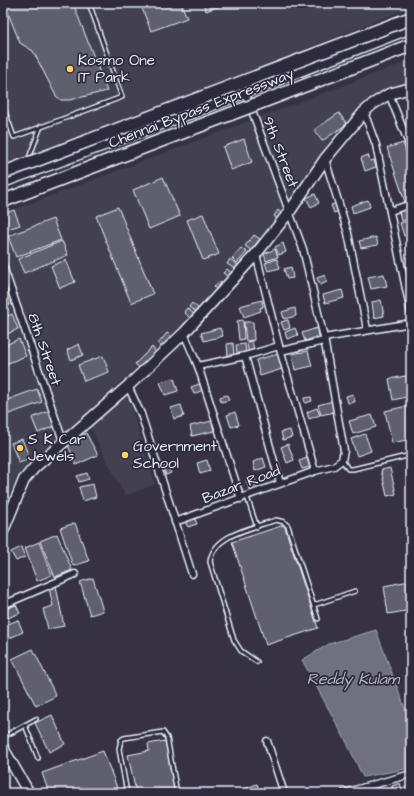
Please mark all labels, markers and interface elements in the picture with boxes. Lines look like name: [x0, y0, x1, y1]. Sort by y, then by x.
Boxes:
place label: Kosmo One IT Park: [78, 50, 155, 88]
street label: Chennai Bypass Expressway: [106, 63, 297, 154]
marker: Kosmo One IT Park: [65, 64, 75, 74]
street label: 9th Street: [257, 114, 304, 191]
street label: 8th Street: [22, 310, 67, 388]
place label: S K Car Jewels: [28, 429, 85, 467]
place label: Government School: [133, 436, 217, 474]
marker: S K Car Jewels: [15, 443, 25, 453]
marker: Government School: [120, 450, 130, 460]
street label: Bazar Road: [199, 460, 284, 509]
water label: Reddy Kulam: [307, 668, 401, 691]

